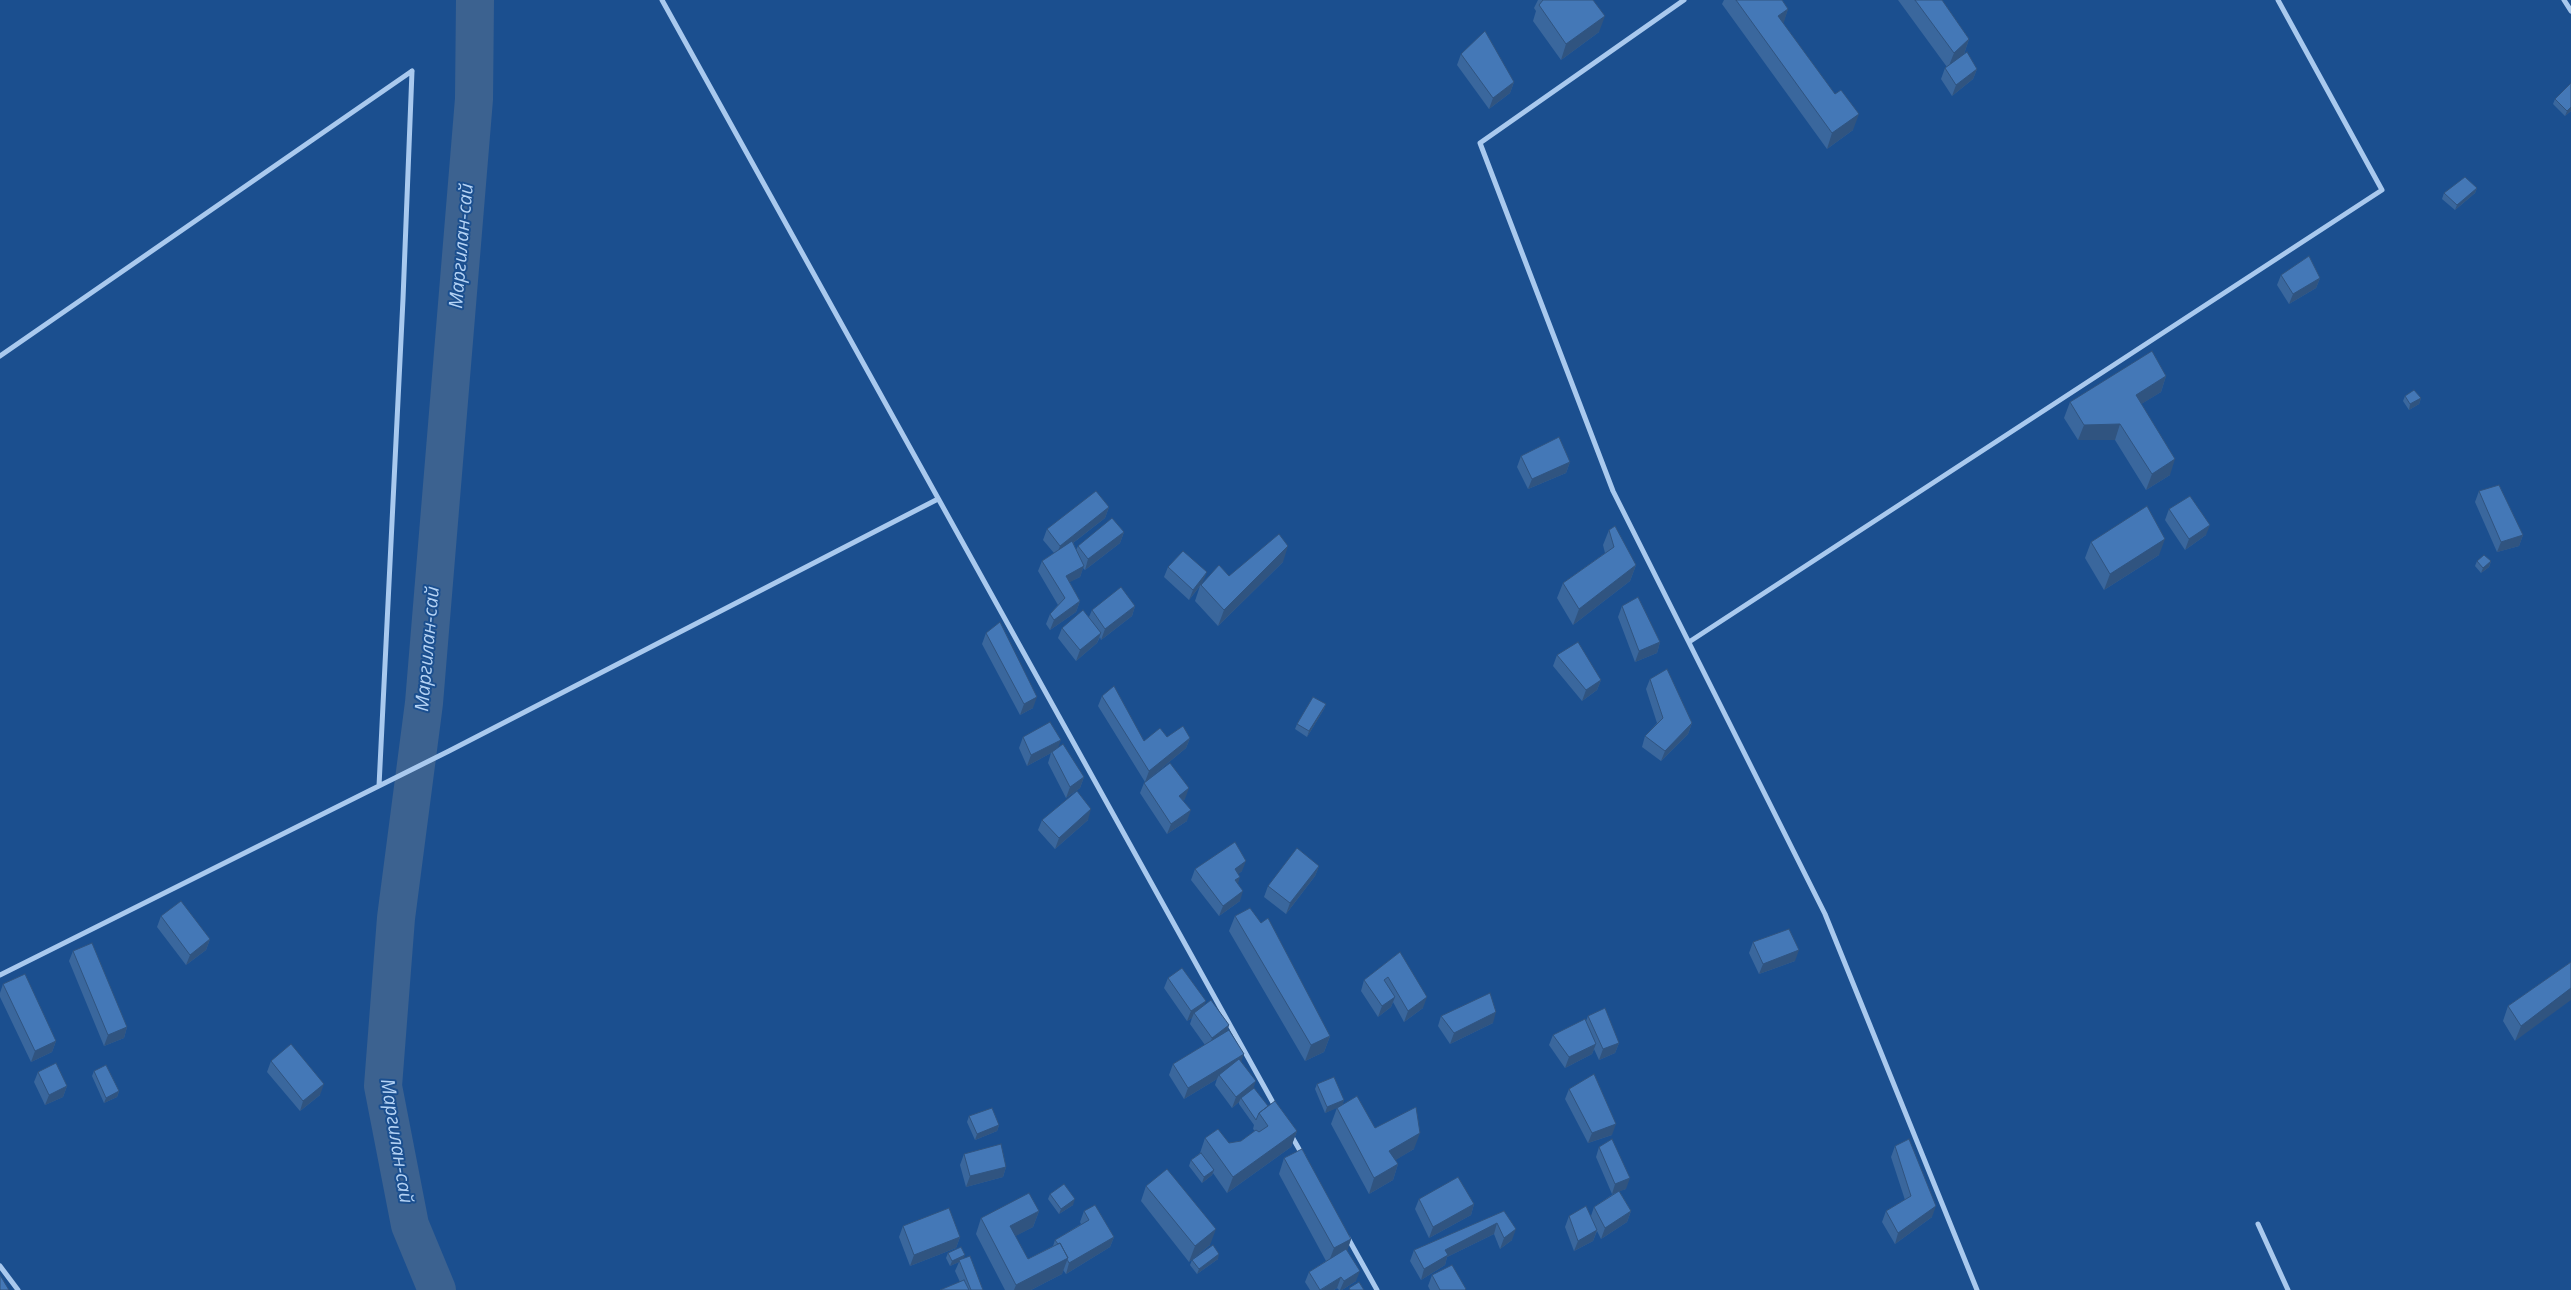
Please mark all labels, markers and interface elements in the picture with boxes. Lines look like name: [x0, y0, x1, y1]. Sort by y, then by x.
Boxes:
water label: Маргилан-сай: [445, 182, 479, 310]
water label: Маргилан-сай: [411, 585, 445, 713]
water label: Маргилан-сай: [375, 1077, 417, 1205]

